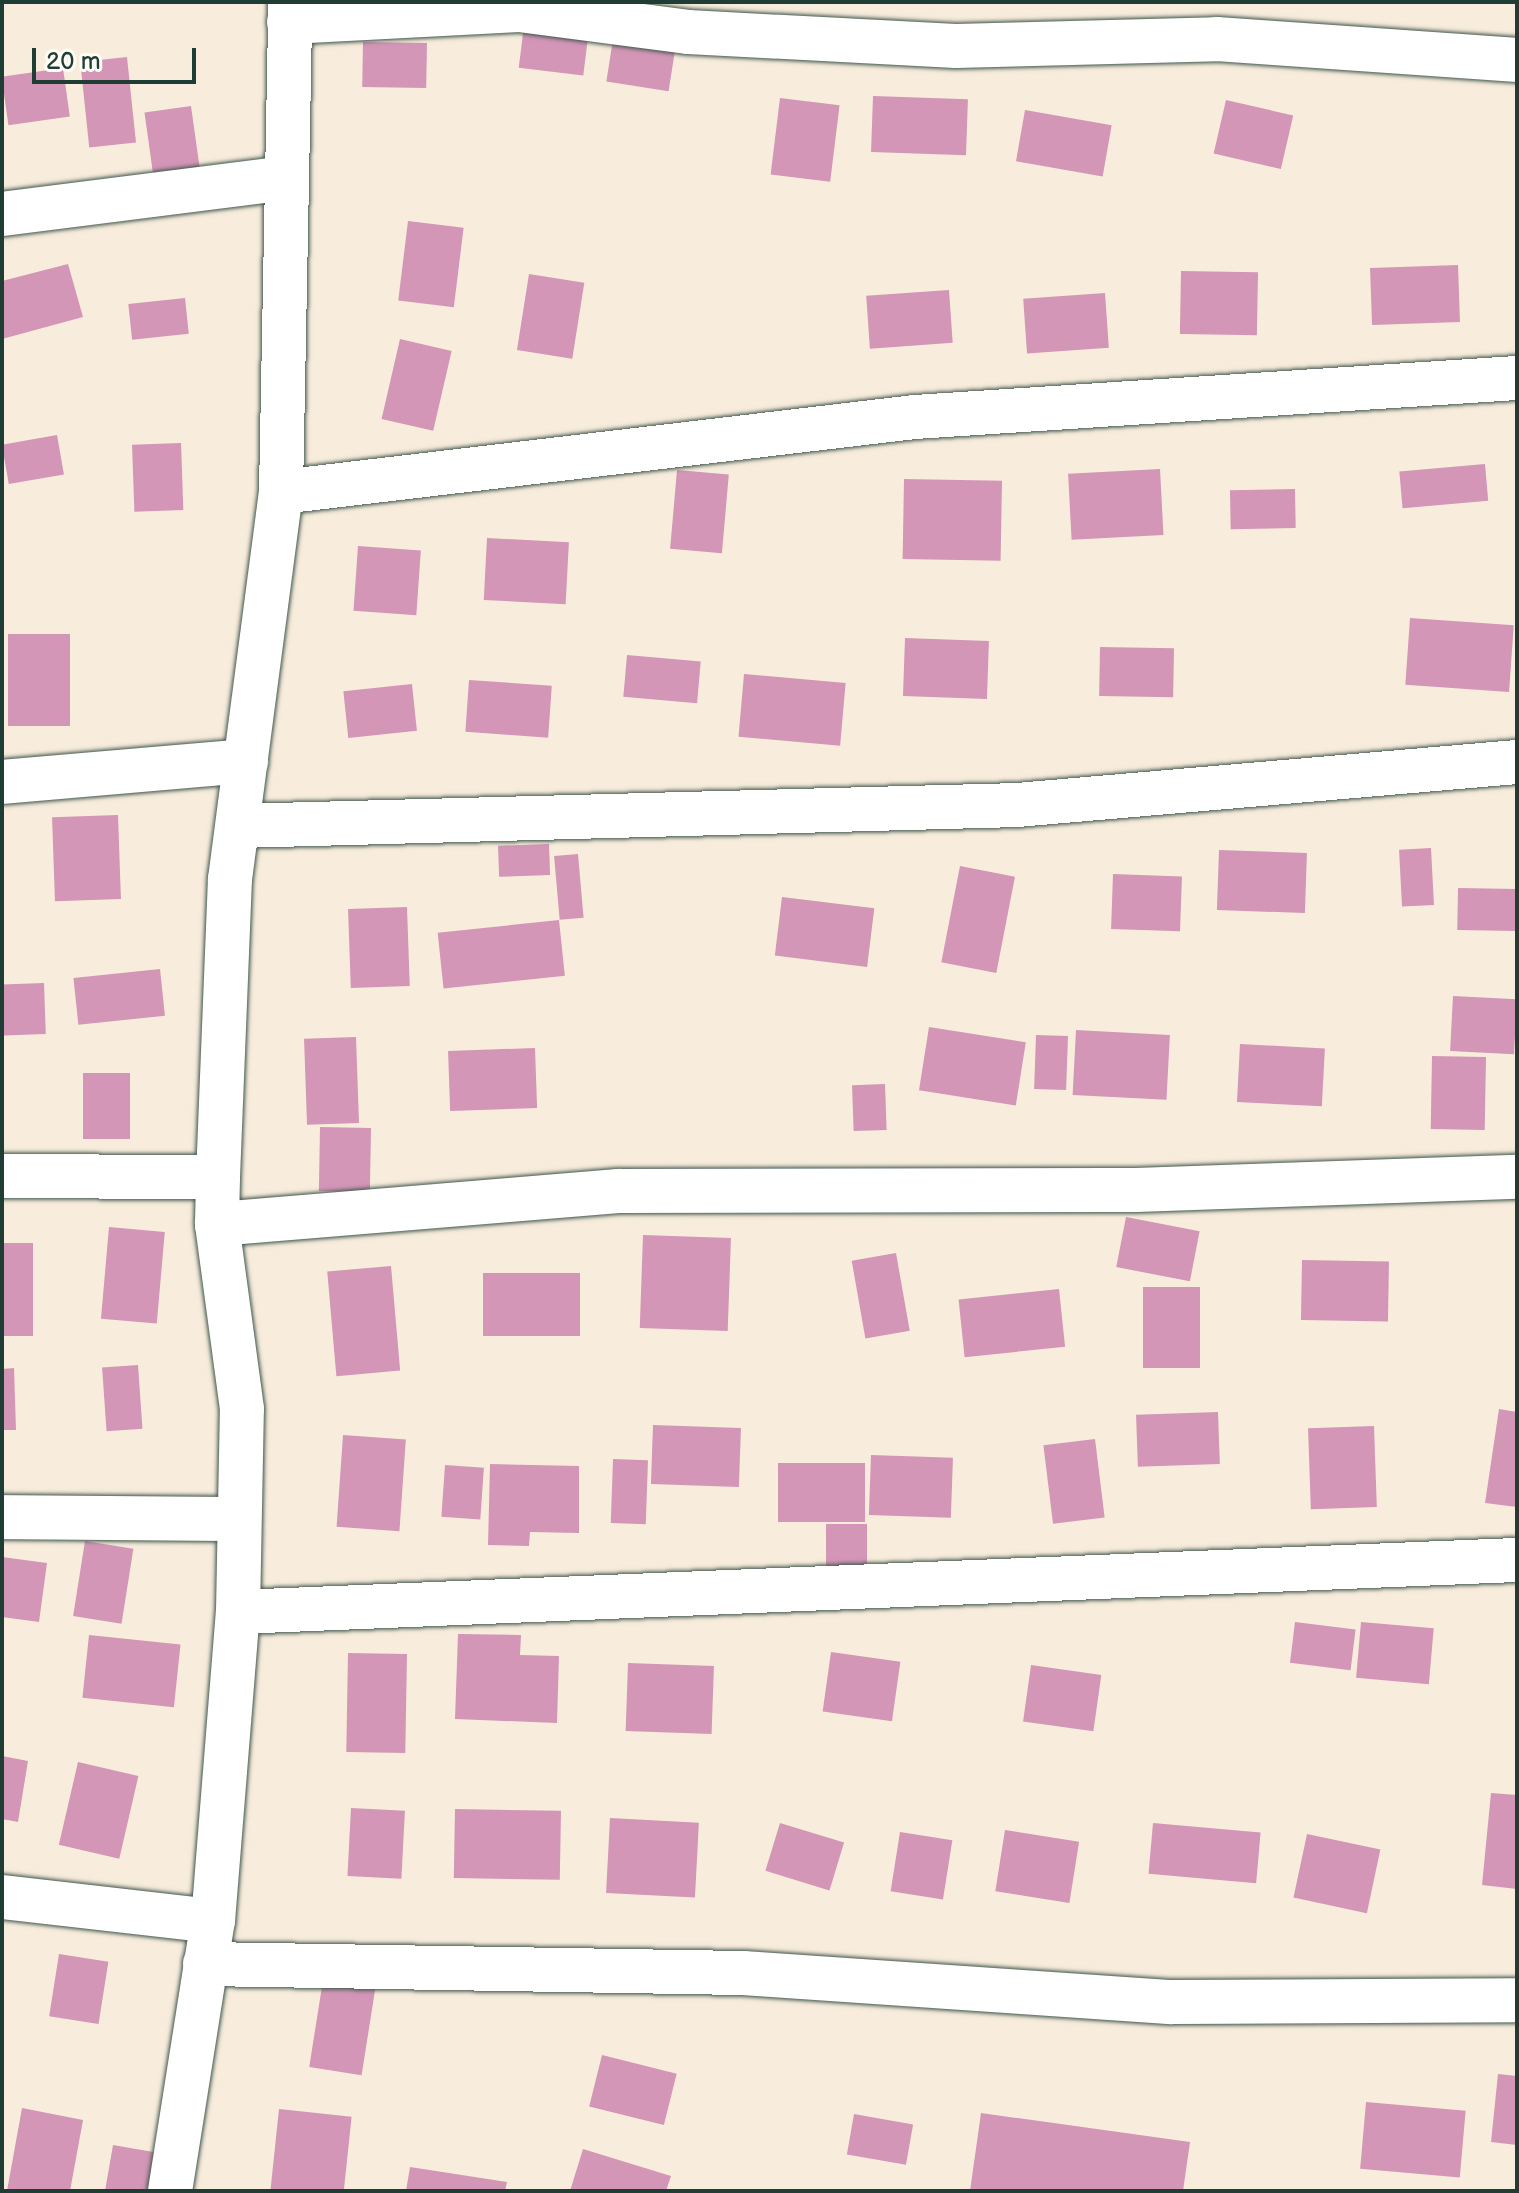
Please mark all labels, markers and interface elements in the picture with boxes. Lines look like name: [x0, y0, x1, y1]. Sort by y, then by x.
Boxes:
scale bar: [36, 32, 200, 82]
text: 20 m: [46, 47, 101, 76]

